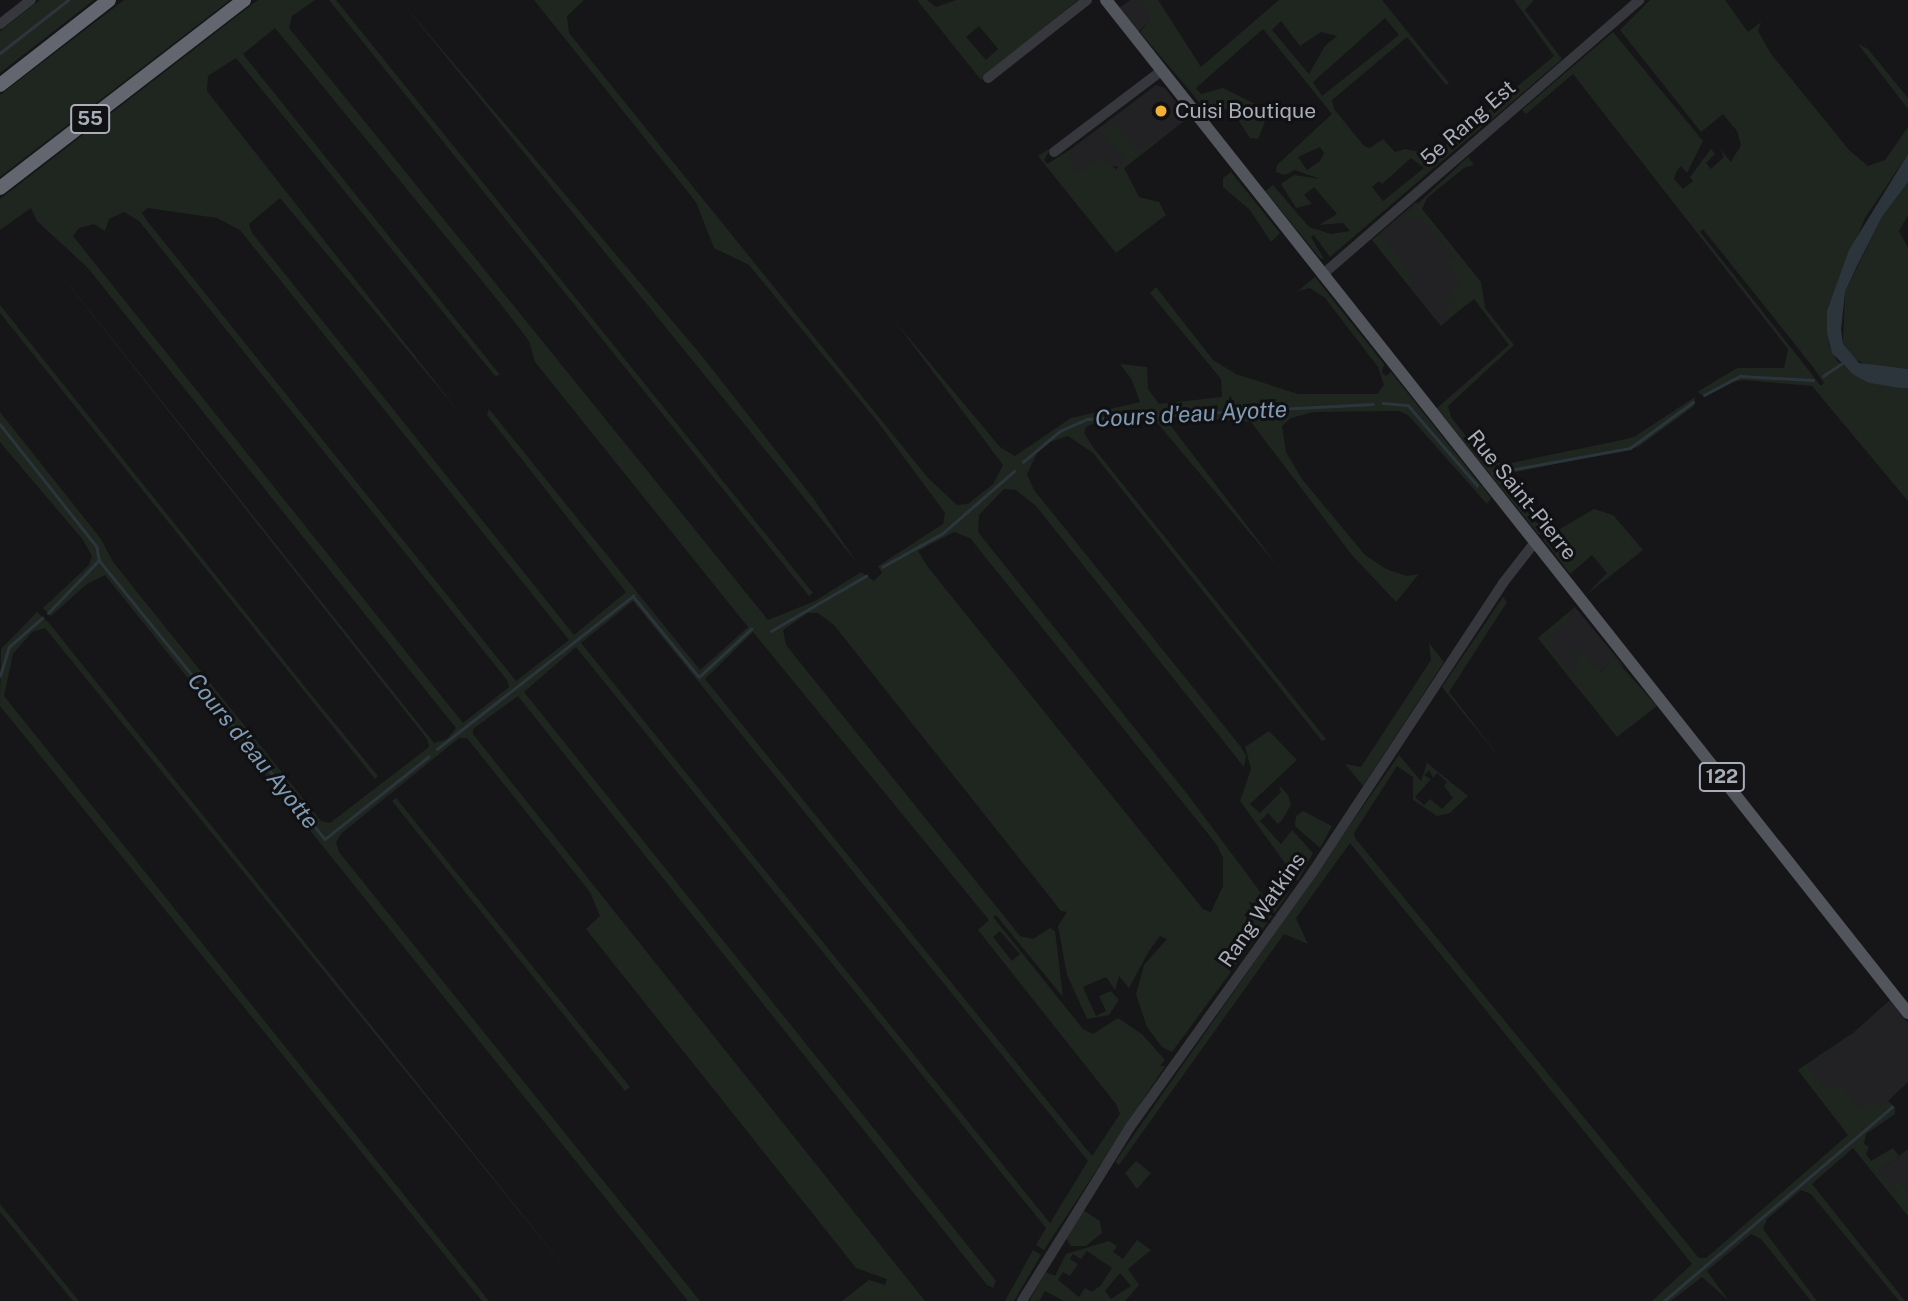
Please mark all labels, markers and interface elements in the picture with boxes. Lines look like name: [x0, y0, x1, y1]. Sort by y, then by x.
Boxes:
street label: 5e Rang Est: [1415, 75, 1521, 171]
place label: Cuisi Boutique: [1175, 98, 1316, 124]
marker: Cuisi Boutique: [1153, 103, 1169, 119]
road number: 55: [69, 104, 111, 134]
water label: Cours d'eau Ayotte: [1094, 395, 1288, 433]
street label: Rue Saint-Pierre: [1462, 425, 1582, 565]
water label: Cours d'eau Ayotte: [182, 667, 324, 835]
road number: 122: [1698, 762, 1746, 792]
street label: Rang Watkins: [1213, 848, 1311, 972]

